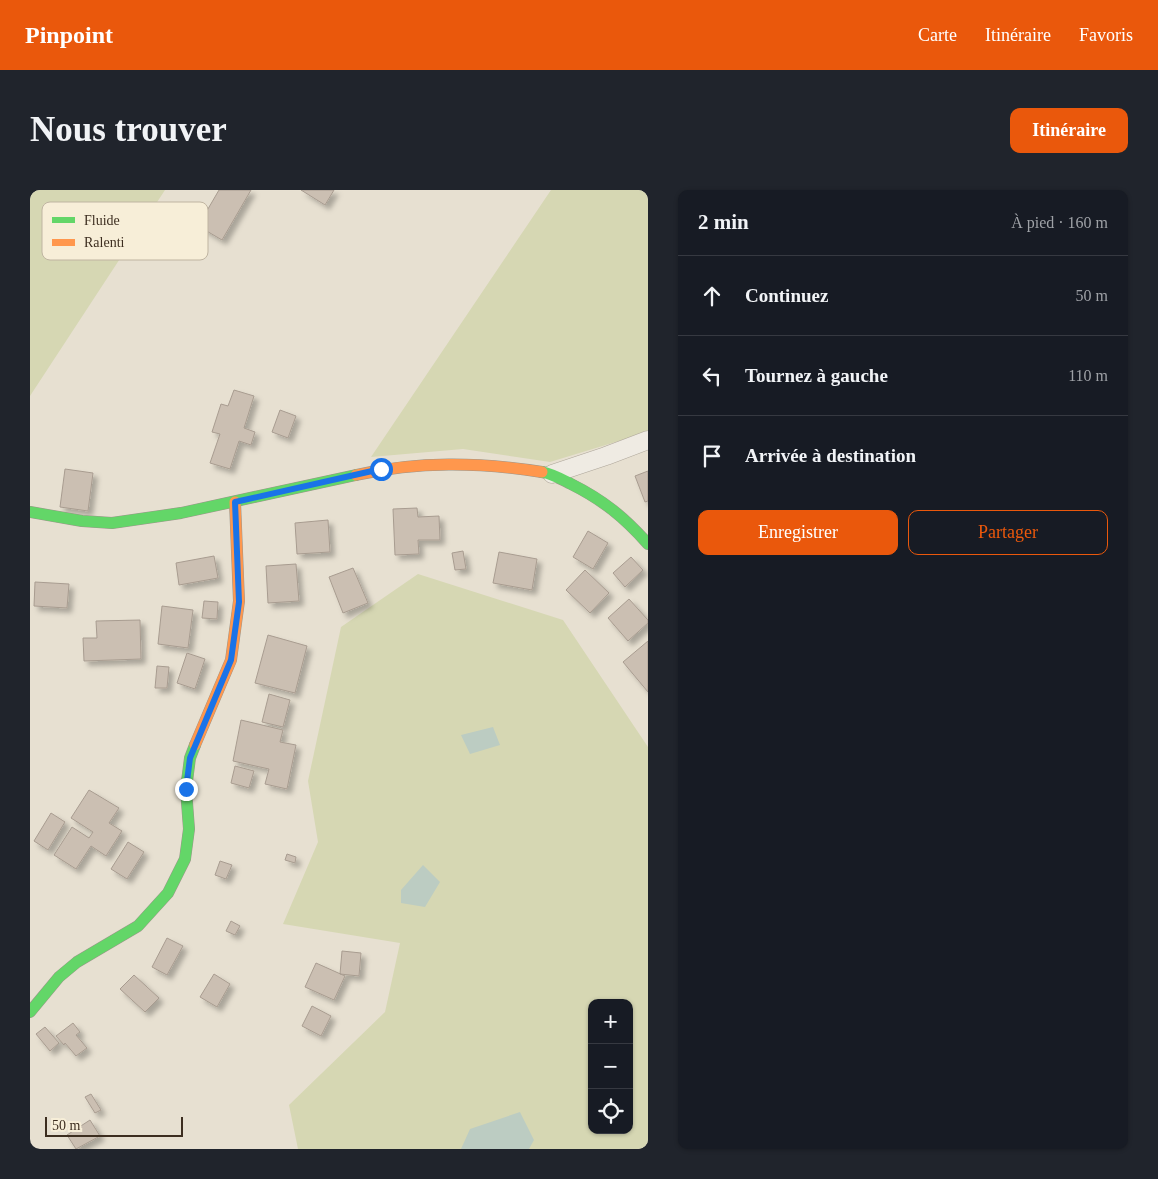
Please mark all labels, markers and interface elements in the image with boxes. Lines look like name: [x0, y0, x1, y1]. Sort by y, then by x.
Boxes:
text: Pinpoint: [25, 22, 113, 48]
text: Carte: [918, 25, 957, 45]
text: Itinéraire: [985, 25, 1051, 45]
text: Favoris: [1079, 25, 1133, 45]
button: Itinéraire: [1010, 108, 1128, 153]
text: Nous trouver: [30, 110, 227, 149]
legend: [42, 202, 208, 260]
text: 2 min: [698, 210, 749, 234]
text: Fluide: [84, 213, 120, 228]
text: À pied · 160 m: [1011, 214, 1108, 231]
text: Ralenti: [84, 235, 125, 250]
icon: ahead: [698, 282, 726, 310]
text: Continuez: [745, 285, 828, 306]
text: 50 m: [1076, 287, 1108, 304]
icon: left: [698, 362, 726, 390]
text: Tournez à gauche: [745, 365, 888, 386]
text: 110 m: [1068, 367, 1108, 384]
icon: arrive: [698, 442, 726, 470]
text: Arrivée à destination: [745, 445, 916, 466]
route start: [370, 458, 393, 481]
button: Enregistrer: [698, 510, 898, 555]
button: Partager: [908, 510, 1108, 555]
route end: [175, 778, 198, 801]
map controls: [588, 999, 633, 1134]
button: +: [588, 999, 633, 1044]
button: −: [588, 1044, 633, 1089]
button: locate: [588, 1089, 633, 1134]
scale bar: [45, 1114, 182, 1137]
text: 50 m: [52, 1118, 80, 1133]

